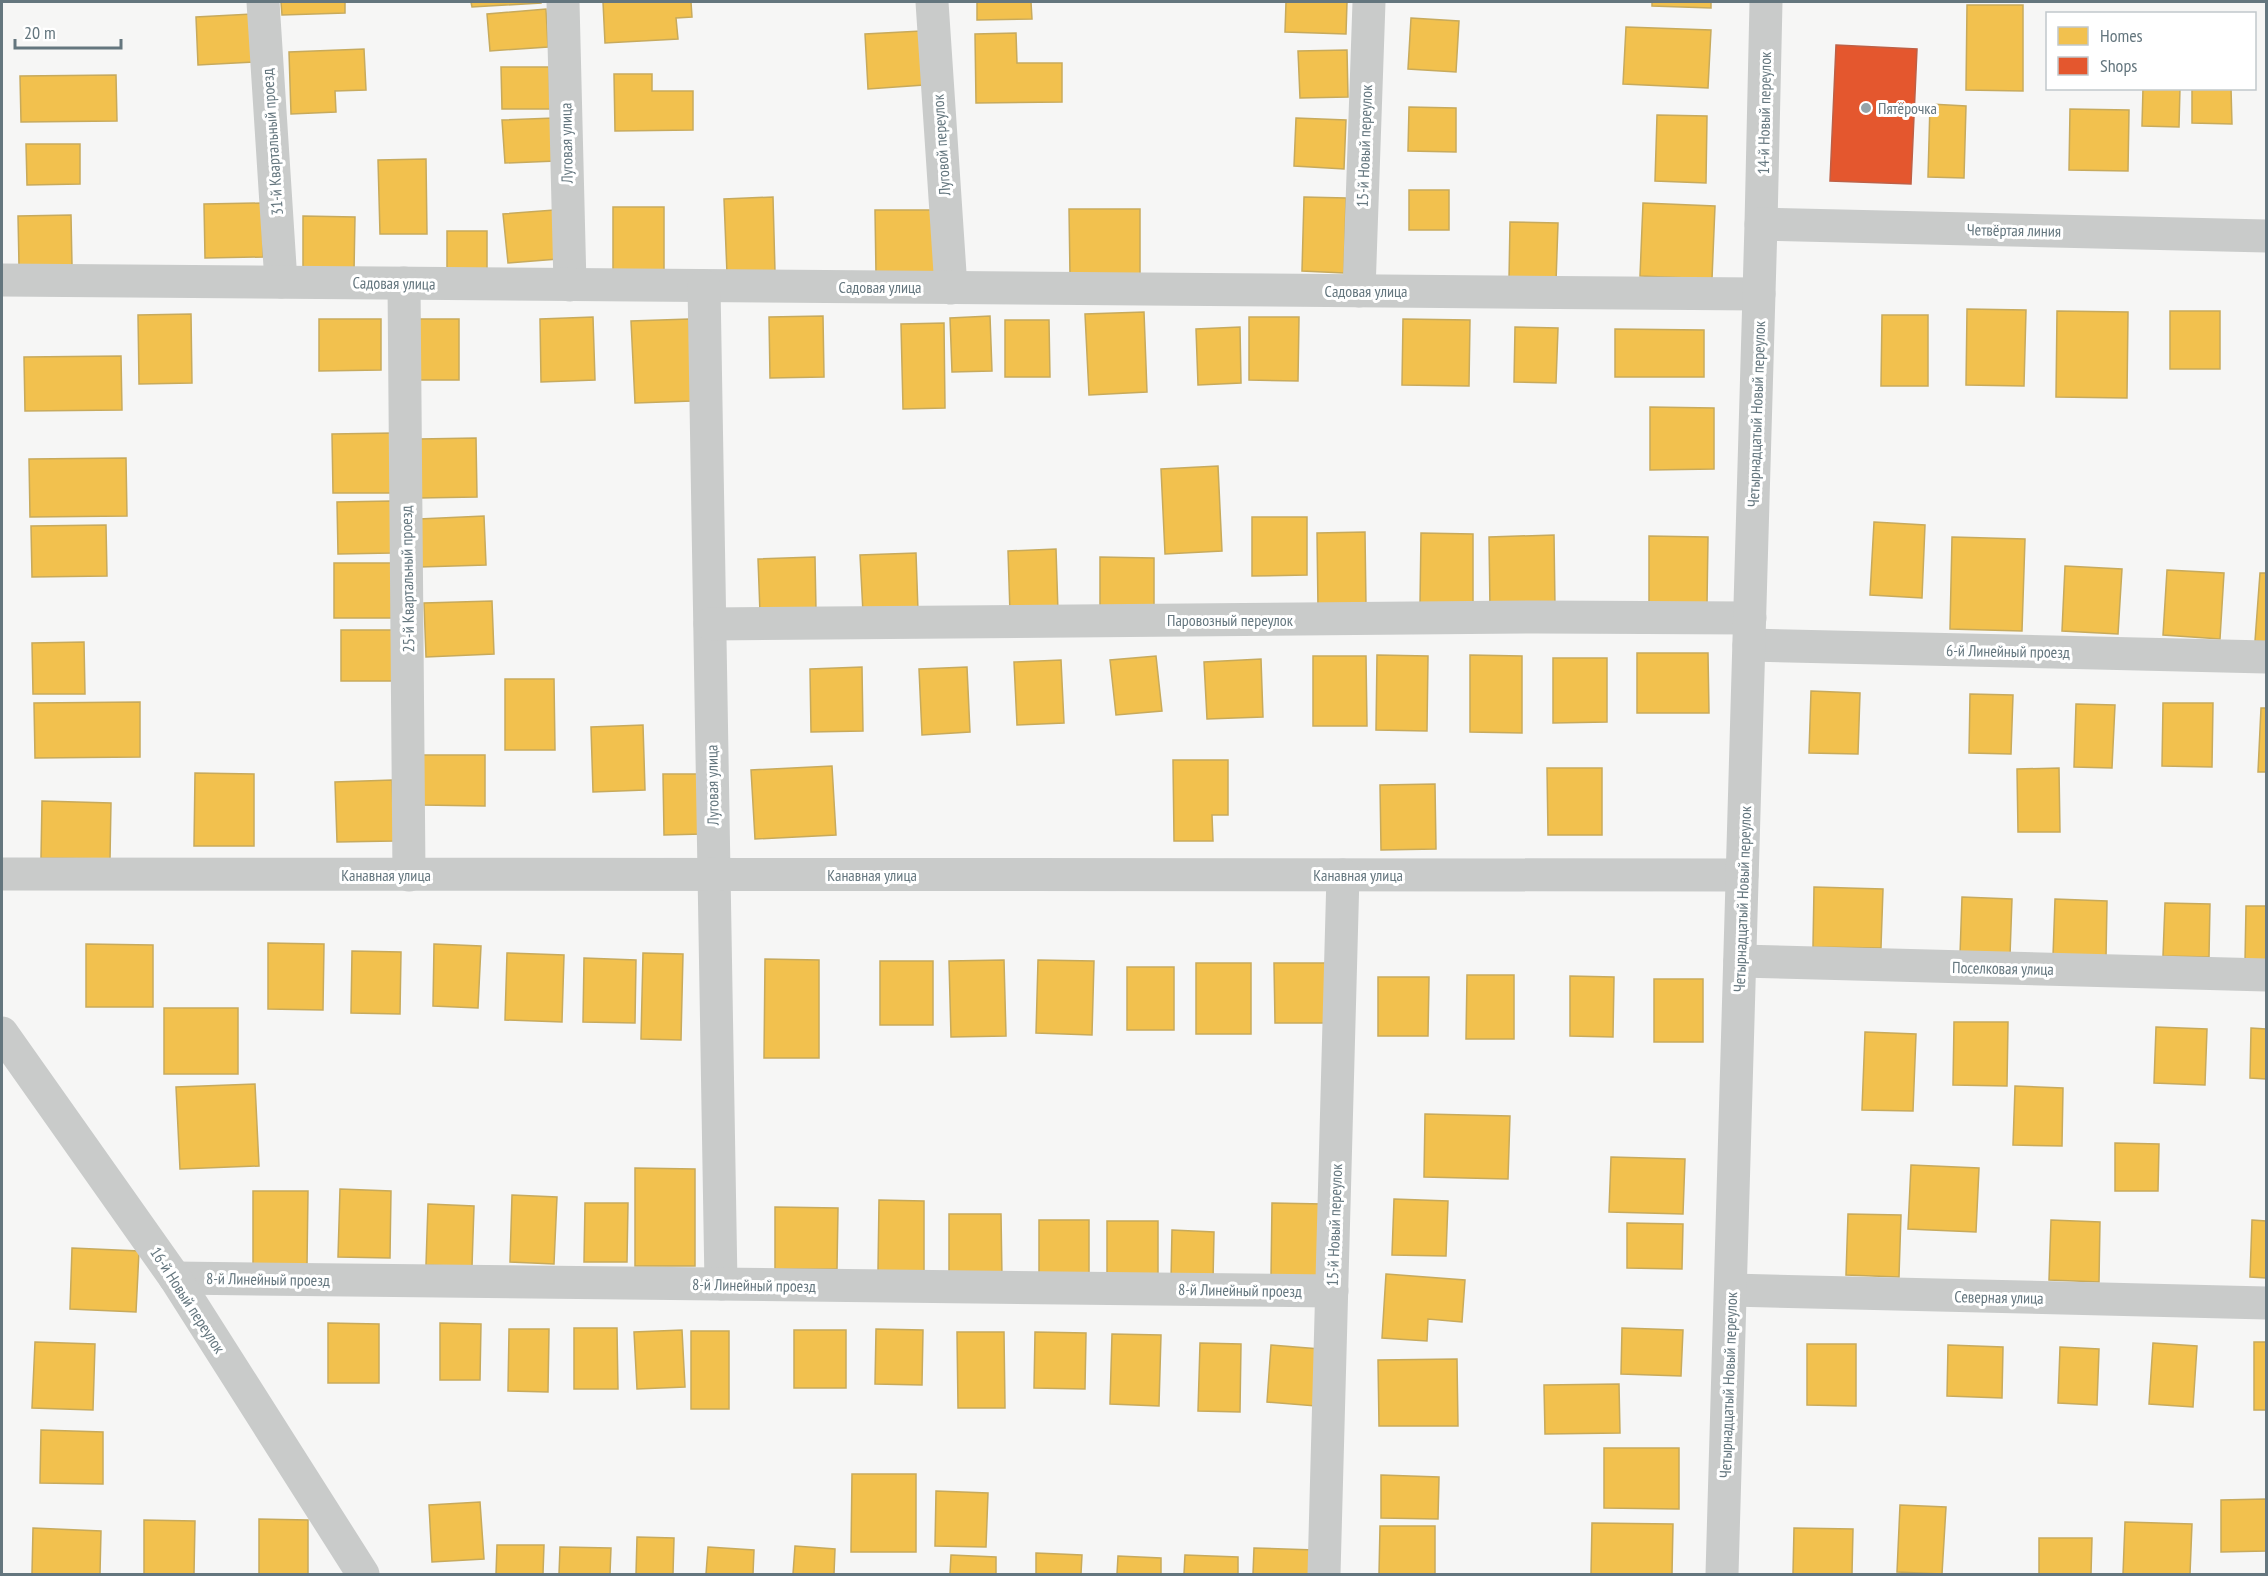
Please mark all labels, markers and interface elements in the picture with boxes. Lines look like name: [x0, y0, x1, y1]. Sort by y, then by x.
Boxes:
scale bar: [15, 12, 122, 50]
legend: [2046, 12, 2256, 90]
text: 20 m: [24, 21, 56, 44]
text: Homes: [2100, 24, 2143, 47]
street label: 14-й Новый переулок: [1753, 51, 1775, 175]
text: Shops: [2100, 54, 2137, 77]
street label: 31-й Квартальный проезд: [257, 68, 287, 216]
street label: 15-й Новый переулок: [1352, 84, 1376, 208]
street label: Луговой переулок: [927, 93, 955, 197]
place label: Пятёрочка: [1878, 98, 1937, 118]
marker: Пятёрочка: [1859, 101, 1873, 115]
street label: Луговая улица: [555, 102, 577, 185]
street label: Четвёртая линия: [1967, 219, 2061, 241]
street label: Садовая улица: [352, 272, 436, 294]
street label: Садовая улица: [839, 277, 921, 297]
street label: Садовая улица: [1325, 281, 1407, 301]
street label: Четырнадцатый Новый переулок: [1743, 320, 1769, 507]
street label: 25-й Квартальный проезд: [396, 505, 418, 653]
street label: Паровозный переулок: [1167, 610, 1294, 630]
street label: 6-й Линейный проезд: [1946, 640, 2070, 662]
street label: Луговая улица: [701, 744, 723, 827]
street label: Четырнадцатый Новый переулок: [1729, 805, 1755, 992]
street label: Канавная улица: [341, 865, 431, 885]
street label: Канавная улица: [827, 865, 917, 885]
street label: Канавная улица: [1313, 865, 1403, 885]
street label: Поселковая улица: [1952, 957, 2054, 979]
street label: 15-й Новый переулок: [1322, 1163, 1346, 1287]
street label: 16-й Новый переулок: [146, 1243, 230, 1358]
street label: 8-й Линейный проезд: [206, 1268, 330, 1290]
street label: 8-й Линейный проезд: [692, 1274, 816, 1296]
street label: 8-й Линейный проезд: [1178, 1279, 1302, 1301]
street label: Северная улица: [1954, 1286, 2044, 1308]
street label: Четырнадцатый Новый переулок: [1715, 1291, 1741, 1478]

